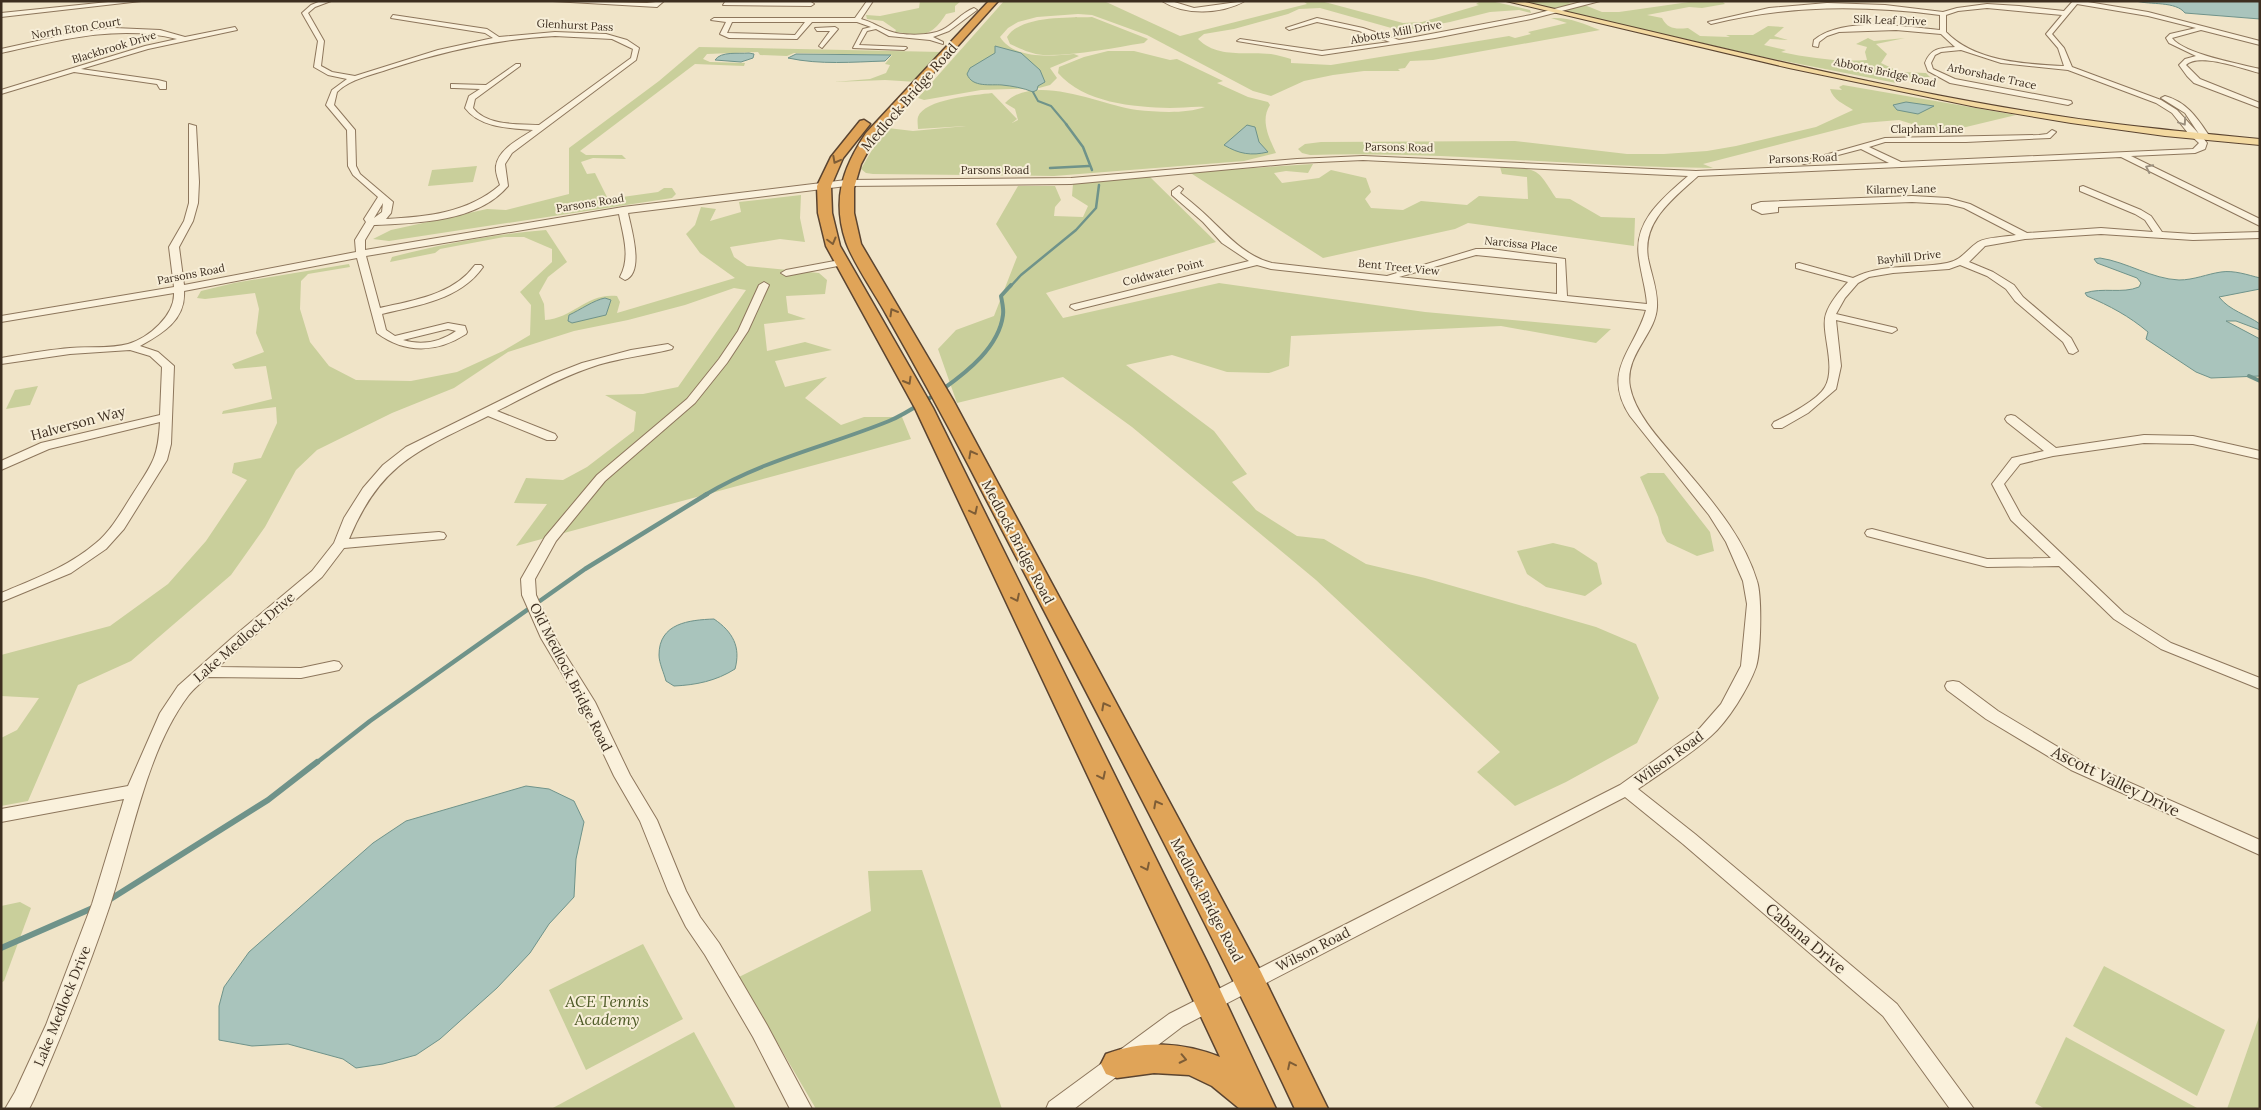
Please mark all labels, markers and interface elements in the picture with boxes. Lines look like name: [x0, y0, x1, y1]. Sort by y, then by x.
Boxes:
street label: Silk Leaf Drive: [1853, 12, 1927, 28]
street label: North Eton Court: [30, 14, 122, 42]
street label: Glenhurst Pass: [536, 16, 614, 34]
street label: Abbotts Mill Drive: [1348, 17, 1443, 47]
street label: Blackbrook Drive: [70, 28, 158, 66]
street label: Medlock Bridge Road: [857, 39, 961, 155]
street label: Abbotts Bridge Road: [1832, 54, 1938, 90]
street label: Arborshade Trace: [1945, 59, 2038, 92]
one-way arrow: [2177, 116, 2186, 126]
street label: Clapham Lane: [1891, 122, 1963, 136]
street label: Parsons Road: [1365, 139, 1434, 155]
street label: Parsons Road: [1768, 150, 1838, 166]
one-way arrow: [832, 155, 842, 164]
street label: Parsons Road: [961, 163, 1030, 177]
one-way arrow: [2145, 164, 2154, 174]
street label: Kilarney Lane: [1866, 181, 1936, 197]
street label: Parsons Road: [555, 191, 625, 215]
street label: Narcissa Place: [1484, 233, 1558, 255]
one-way arrow: [826, 236, 837, 245]
street label: Bayhill Drive: [1876, 247, 1942, 267]
street label: Coldwater Point: [1121, 255, 1206, 289]
street label: Bent Treet View: [1358, 256, 1441, 278]
street label: Parsons Road: [156, 260, 226, 287]
one-way arrow: [889, 309, 899, 318]
one-way arrow: [902, 375, 912, 384]
street label: Halverson Way: [29, 402, 128, 444]
one-way arrow: [968, 450, 978, 459]
street label: Medlock Bridge Road: [978, 477, 1058, 607]
one-way arrow: [968, 506, 978, 515]
street label: Lake Medlock Drive: [190, 588, 299, 686]
one-way arrow: [1010, 593, 1020, 602]
street label: Old Medlock Bridge Road: [526, 600, 616, 754]
one-way arrow: [1101, 703, 1111, 712]
street label: Wilson Road: [1631, 727, 1707, 789]
street label: Ascott Valley Drive: [2048, 741, 2184, 821]
one-way arrow: [1096, 771, 1106, 780]
one-way arrow: [1153, 800, 1163, 809]
street label: Medlock Bridge Road: [1167, 835, 1247, 965]
one-way arrow: [1140, 862, 1150, 871]
street label: Cabana Drive: [1762, 898, 1851, 978]
street label: Wilson Road: [1273, 923, 1353, 975]
street label: Lake Medlock Drive: [30, 943, 95, 1069]
park label: ACE Tennis Academy: [564, 991, 649, 1029]
one-way arrow: [1178, 1054, 1187, 1064]
one-way arrow: [1287, 1061, 1297, 1070]

